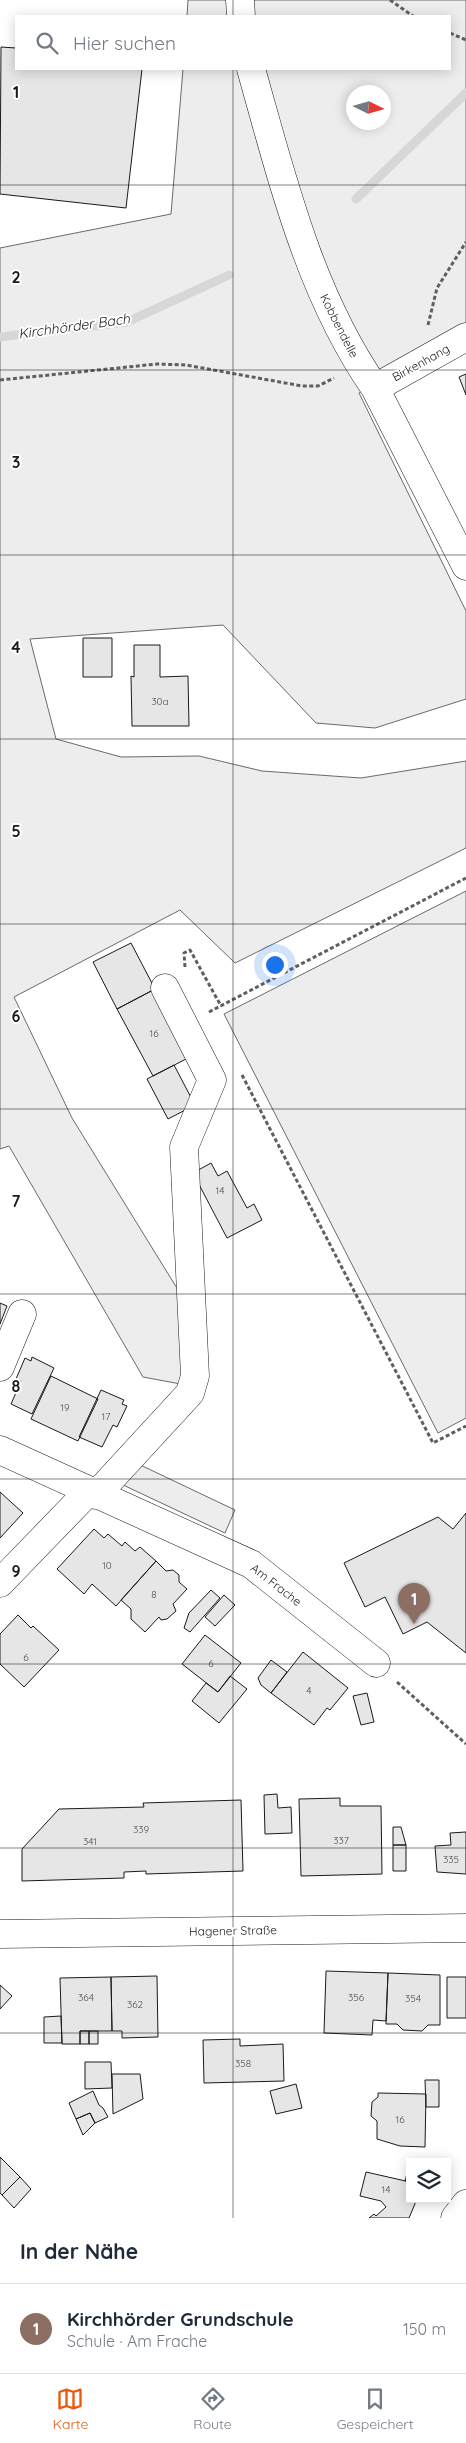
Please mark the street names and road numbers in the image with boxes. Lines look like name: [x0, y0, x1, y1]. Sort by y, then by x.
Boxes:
street label: Kobbendelle: [317, 291, 362, 360]
street label: Birkenhang: [389, 341, 452, 384]
street label: Am Frache: [248, 1560, 305, 1609]
street label: Hagener Straße: [189, 1922, 277, 1939]

